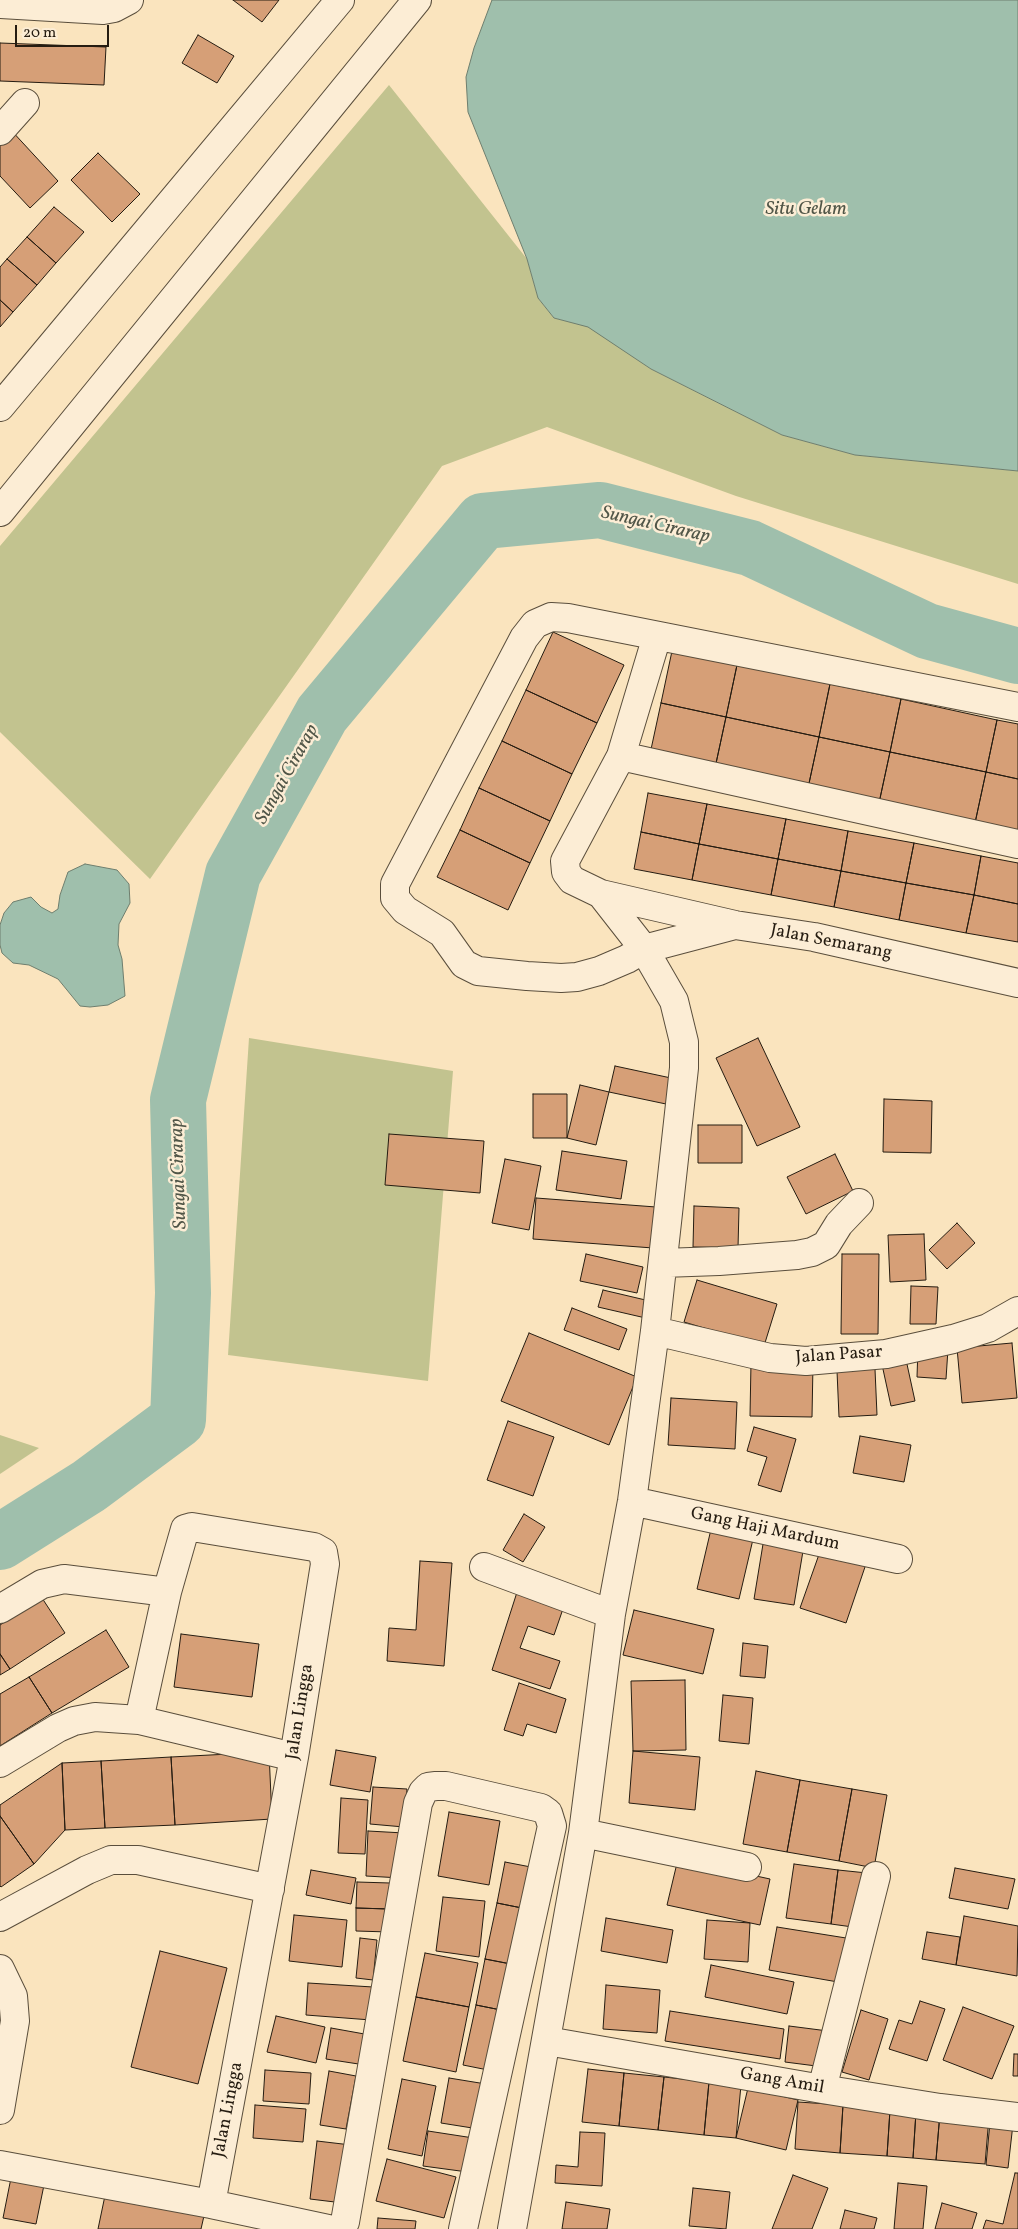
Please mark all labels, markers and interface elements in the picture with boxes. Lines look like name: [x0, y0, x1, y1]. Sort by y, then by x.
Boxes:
scale bar: [18, 15, 111, 47]
text: 20 m: [23, 23, 56, 44]
water label: Situ Gelam: [765, 200, 847, 222]
water label: Sungai Cirarap: [599, 502, 711, 550]
water label: Sungai Cirarap: [251, 721, 325, 829]
street label: Jalan Semarang: [768, 921, 894, 965]
water label: Sungai Cirarap: [167, 1118, 193, 1230]
street label: Jalan Pasar: [795, 1342, 883, 1370]
street label: Gang Haji Mardum: [689, 1504, 841, 1556]
street label: Jalan Lingga: [283, 1662, 319, 1762]
street label: Jalan Lingga: [209, 2060, 249, 2160]
street label: Gang Amil: [738, 2064, 826, 2100]

